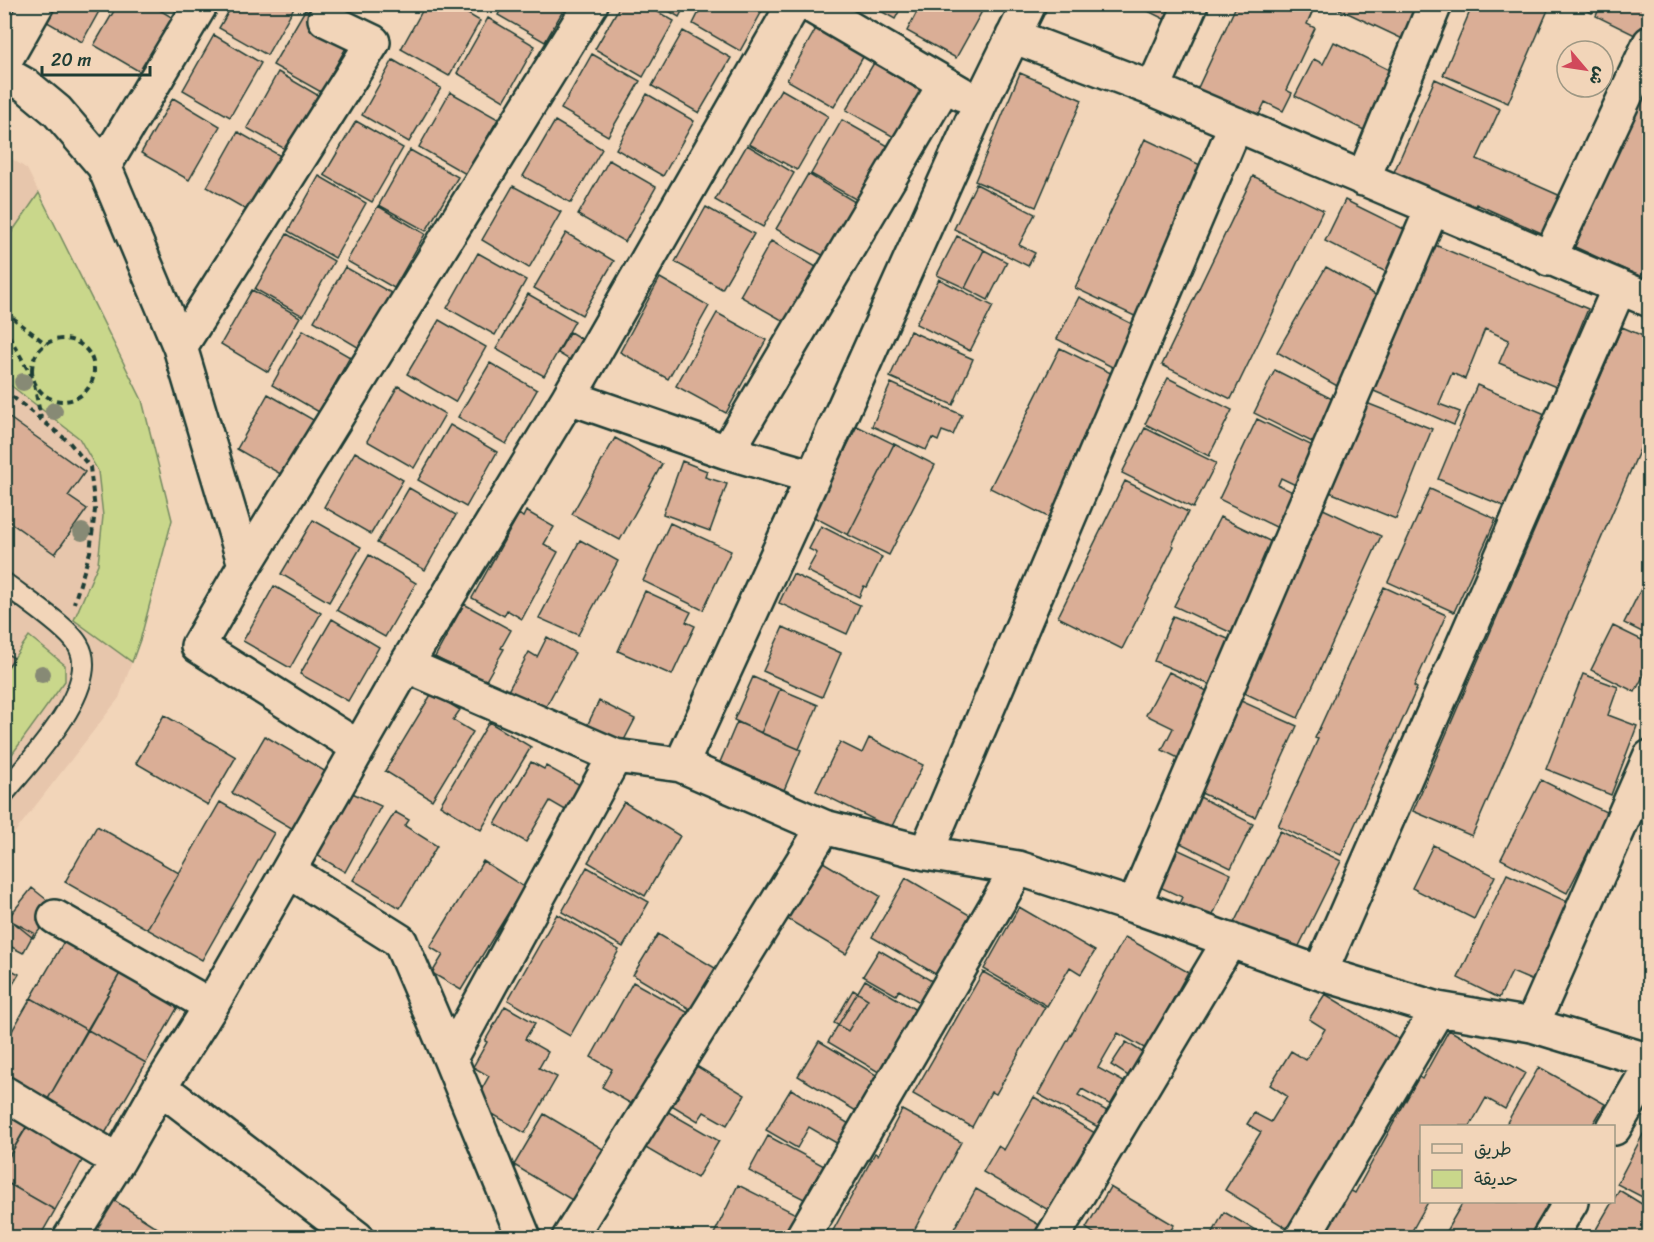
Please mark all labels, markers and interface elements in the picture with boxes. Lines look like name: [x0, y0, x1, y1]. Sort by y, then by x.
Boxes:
scale bar: [42, 39, 150, 77]
north arrow: [1555, 39, 1615, 99]
text: 20 m: [51, 44, 91, 76]
text: ش: [1581, 61, 1615, 91]
legend: [1420, 1125, 1615, 1203]
text: طريق: [1474, 1133, 1512, 1165]
text: حديقة: [1474, 1163, 1518, 1195]

